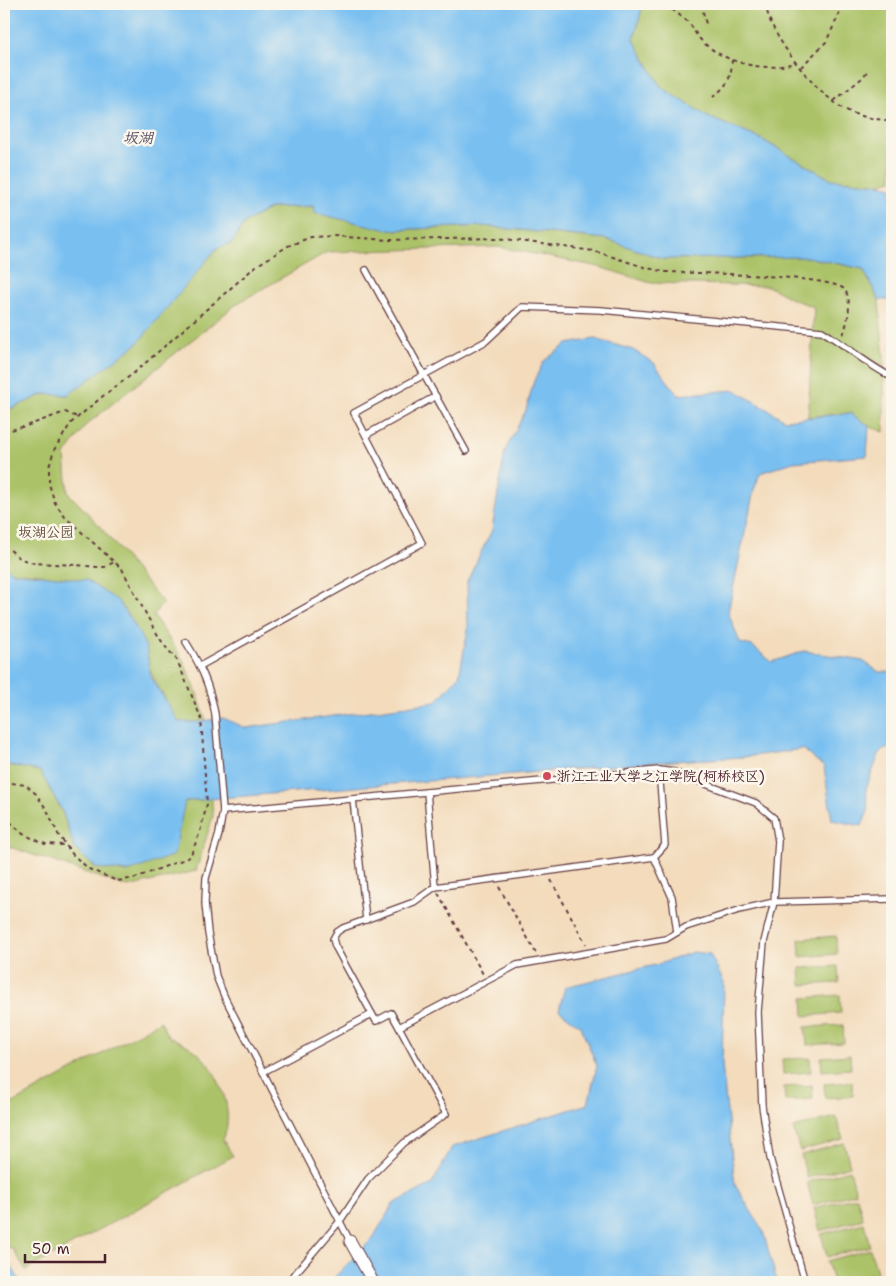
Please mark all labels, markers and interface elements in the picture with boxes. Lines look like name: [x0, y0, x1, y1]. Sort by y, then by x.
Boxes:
water label: 坂湖: [123, 128, 155, 148]
park label: 坂湖公园: [18, 523, 74, 541]
place label: 浙江工业大学之江学院(柯桥校区): [557, 767, 765, 785]
marker: 浙江工业大学之江学院(柯桥校区): [541, 770, 553, 782]
scale bar: [25, 1231, 105, 1263]
text: 50 m: [32, 1239, 70, 1259]

